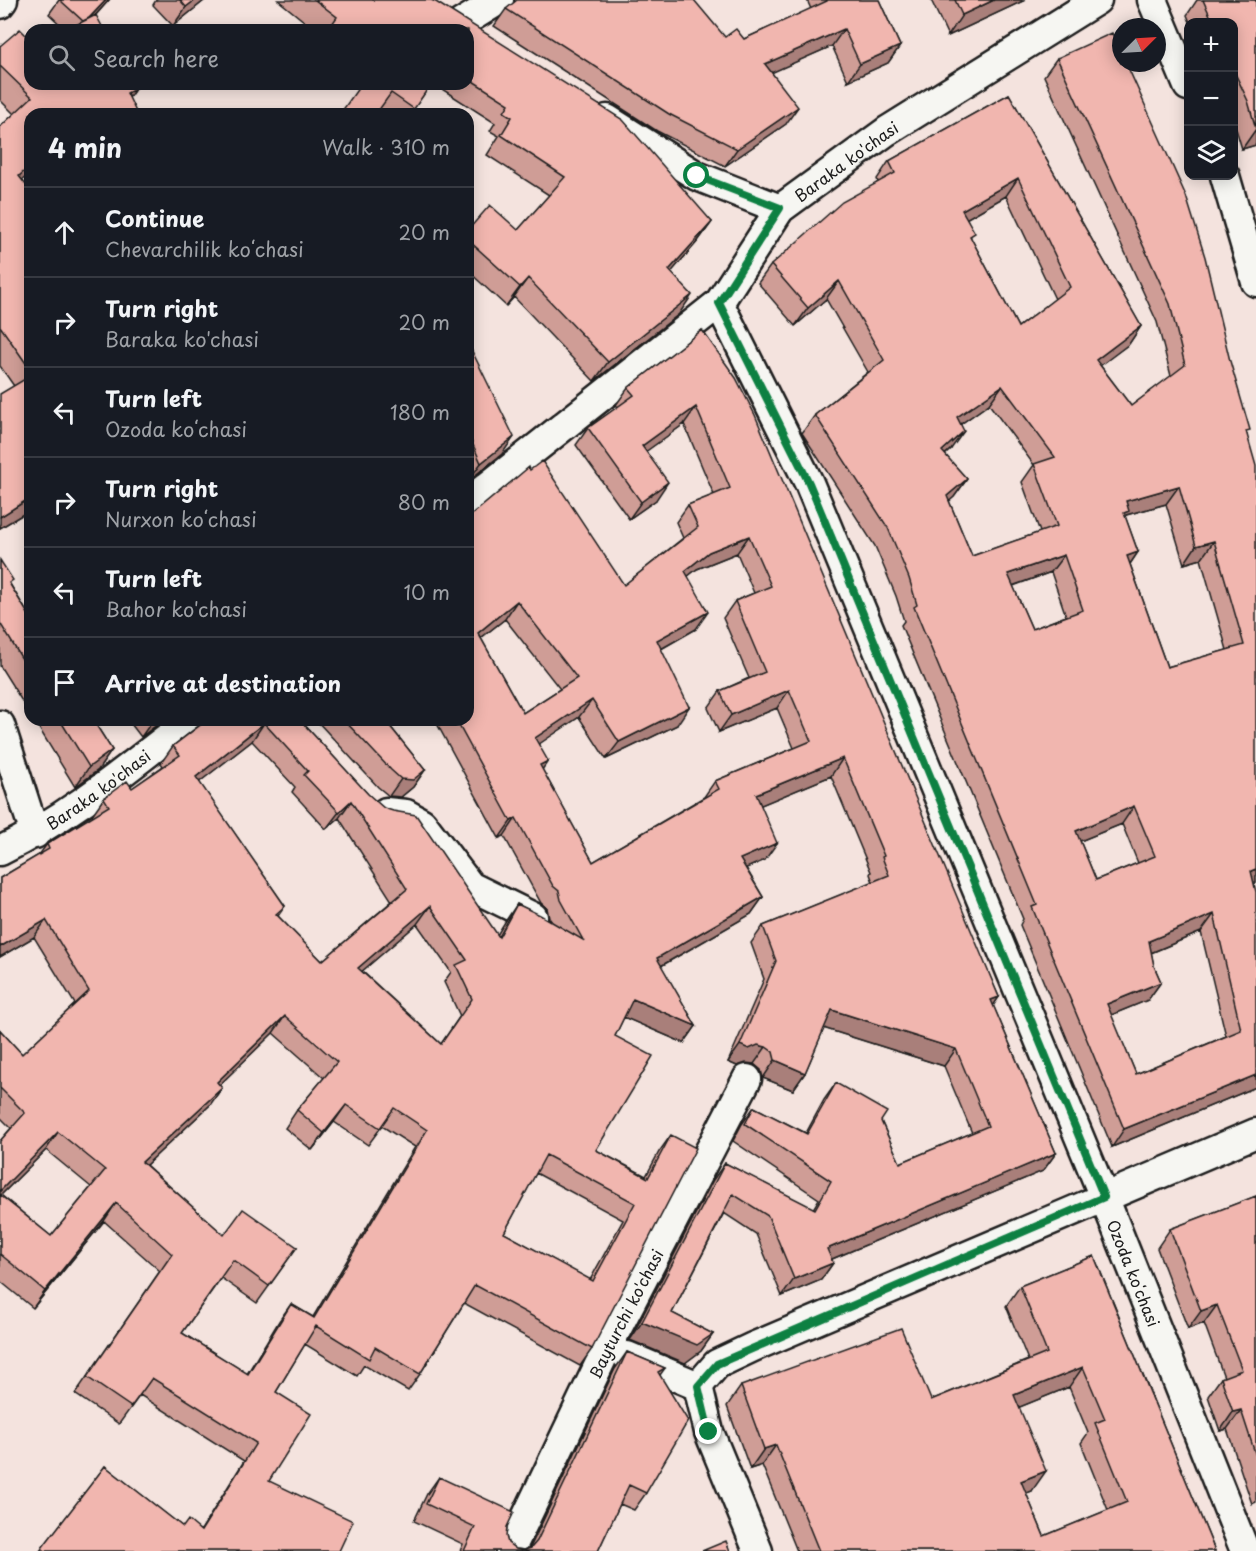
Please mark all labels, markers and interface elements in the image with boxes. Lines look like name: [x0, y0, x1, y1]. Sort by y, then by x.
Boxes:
north arrow: [1112, 18, 1166, 72]
map controls: [1184, 18, 1238, 180]
button: +: [1184, 18, 1238, 72]
search box: [24, 24, 474, 90]
icon: search: [45, 41, 78, 74]
text: Search here: [93, 41, 219, 74]
button: −: [1184, 72, 1238, 126]
street label: Baraka ko'chasi: [789, 115, 903, 207]
button: layers: [1184, 126, 1238, 180]
text: 4 min: [48, 128, 122, 167]
text: Walk · 310 m: [322, 132, 450, 162]
route start: [683, 162, 709, 188]
text: Continue: [105, 201, 204, 234]
icon: ahead: [48, 216, 81, 249]
text: 20 m: [398, 217, 450, 247]
text: Chevarchilik koʻchasi: [105, 234, 304, 264]
text: Turn right: [105, 291, 218, 324]
icon: right: [48, 306, 81, 339]
text: 20 m: [398, 307, 450, 337]
text: Baraka ko'chasi: [105, 324, 259, 354]
text: Turn left: [105, 381, 202, 414]
icon: left: [48, 396, 81, 429]
text: 180 m: [390, 397, 450, 427]
text: Ozoda koʻchasi: [105, 414, 247, 444]
text: Turn right: [105, 471, 218, 504]
icon: right: [48, 486, 81, 519]
text: 80 m: [398, 487, 450, 517]
text: Nurxon koʻchasi: [105, 504, 257, 534]
text: Turn left: [105, 561, 202, 594]
icon: left: [48, 576, 81, 609]
text: 10 m: [403, 577, 450, 607]
text: Bahor ko'chasi: [105, 594, 247, 624]
icon: arrive: [48, 666, 81, 699]
text: Arrive at destination: [105, 666, 341, 699]
street label: Baraka ko'chasi: [41, 743, 155, 835]
street label: Ozoda koʻchasi: [1102, 1216, 1166, 1330]
street label: Bayturchi ko'chasi: [582, 1245, 669, 1382]
route end: [695, 1418, 721, 1444]

